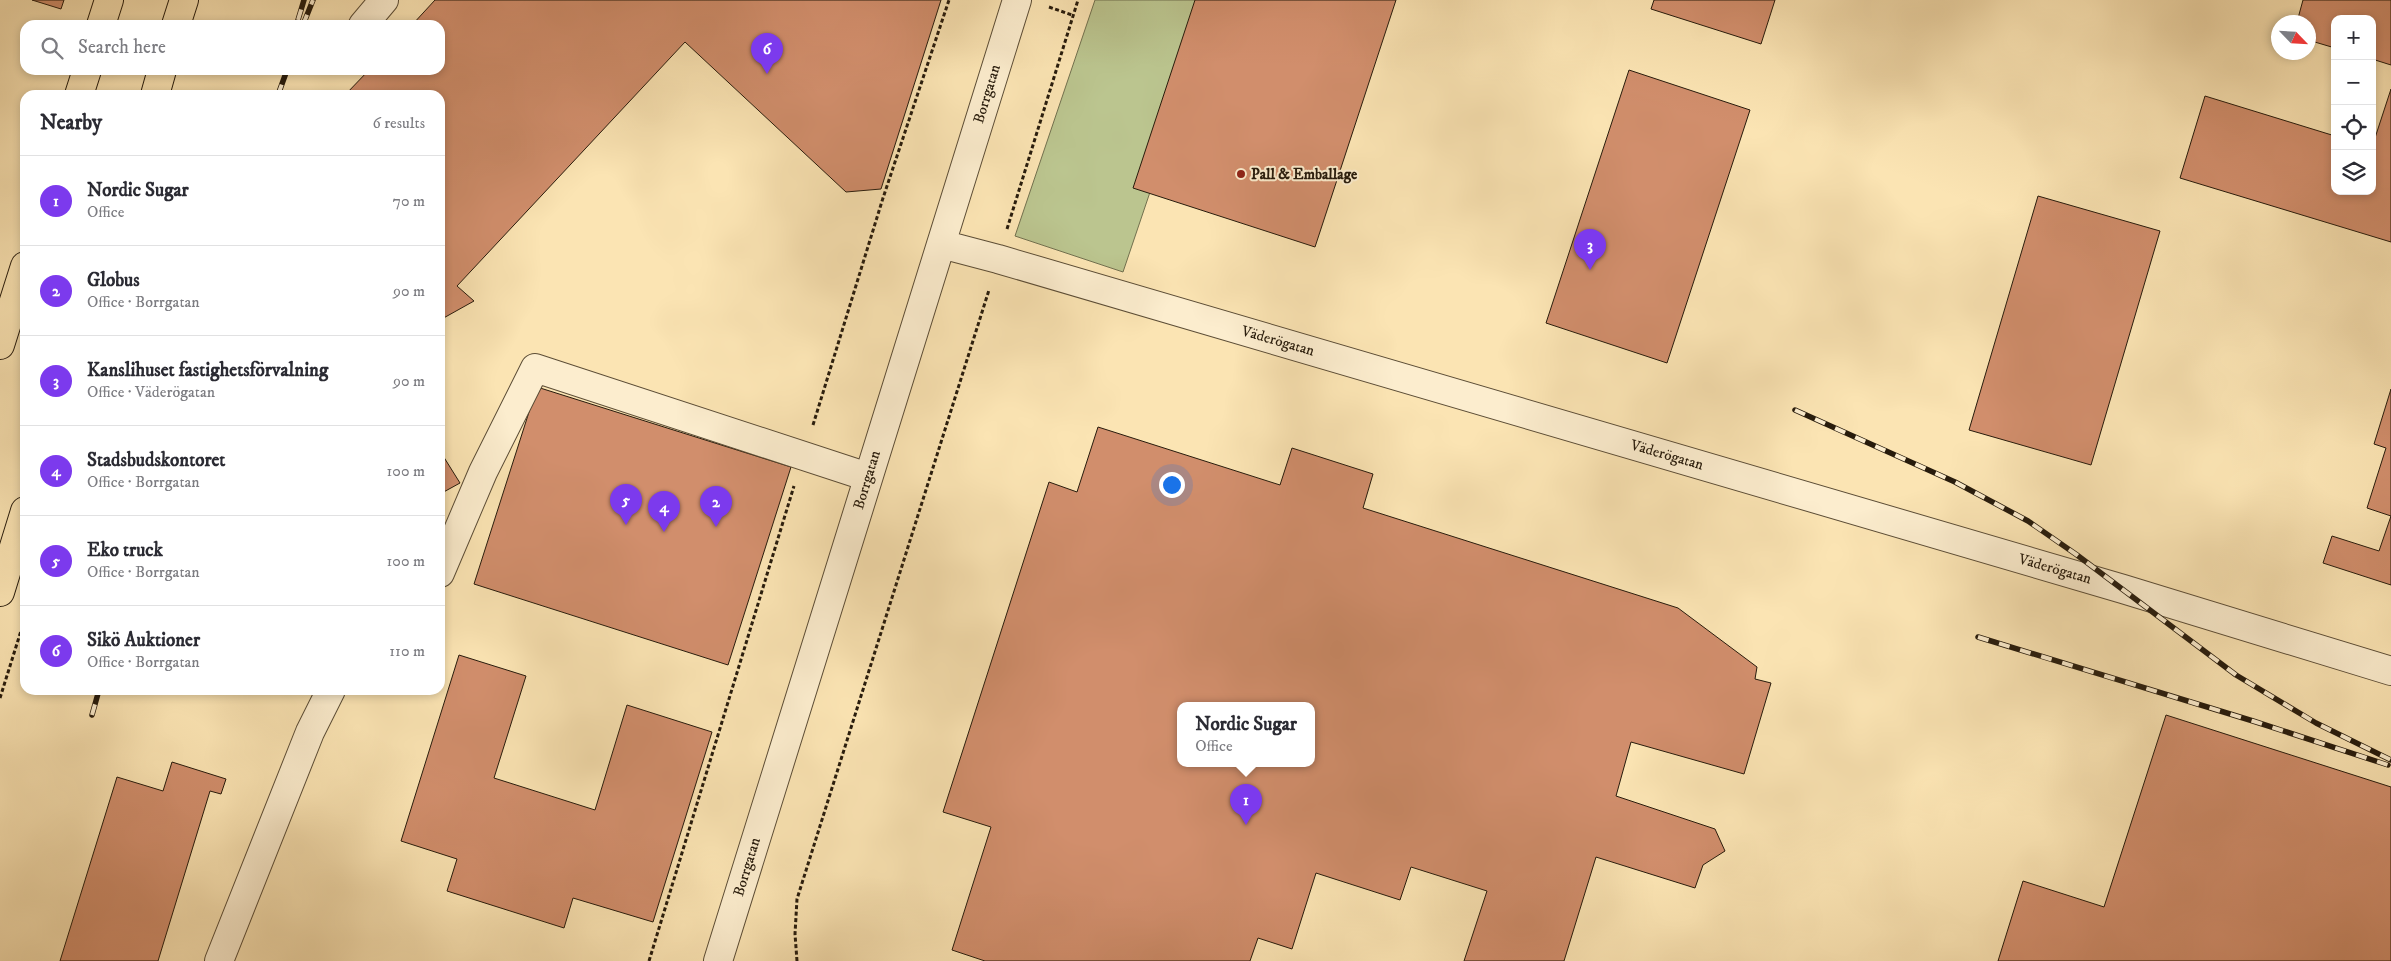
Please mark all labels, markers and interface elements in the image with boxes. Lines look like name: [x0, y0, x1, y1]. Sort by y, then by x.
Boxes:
north arrow: [2271, 15, 2316, 60]
map controls: [2331, 15, 2376, 195]
button: +: [2331, 15, 2376, 60]
search box: [20, 20, 445, 75]
pin: 6: [751, 33, 783, 74]
icon: search: [38, 34, 66, 62]
text: Search here: [78, 36, 166, 59]
button: −: [2331, 60, 2376, 105]
street label: Borrgatan: [969, 62, 1005, 126]
button: locate: [2331, 105, 2376, 150]
text: Nearby: [40, 110, 102, 136]
text: 6 results: [372, 113, 425, 133]
button: layers: [2331, 150, 2376, 195]
place label: Pall & Emballage: [1251, 165, 1358, 184]
marker: Pall & Emballage: [1235, 168, 1247, 180]
text: Nordic Sugar: [87, 179, 189, 202]
text: 1: [53, 191, 59, 211]
text: 70 m: [393, 191, 425, 211]
text: Office: [87, 202, 124, 222]
pin: 3: [1574, 229, 1606, 270]
text: Globus: [87, 269, 140, 292]
text: 2: [52, 281, 60, 301]
text: 90 m: [393, 281, 425, 301]
text: Office · Borrgatan: [87, 292, 200, 312]
street label: Väderögatan: [1238, 321, 1317, 361]
text: Kanslihuset fastighetsförvalning: [87, 359, 328, 382]
text: 3: [53, 371, 59, 391]
text: 90 m: [393, 371, 425, 391]
text: Office · Väderögatan: [87, 382, 215, 402]
street label: Väderögatan: [1627, 435, 1706, 475]
street label: Borrgatan: [849, 448, 885, 512]
text: Stadsbudskontoret: [87, 449, 225, 472]
text: 4: [51, 461, 61, 481]
text: 100 m: [387, 461, 425, 481]
text: Office · Borrgatan: [87, 472, 200, 492]
your location: [1159, 472, 1185, 498]
pin: 5: [610, 484, 642, 525]
pin: 2: [700, 486, 732, 527]
pin: 4: [648, 491, 680, 532]
text: Eko truck: [87, 539, 163, 562]
street label: Väderögatan: [2015, 549, 2094, 589]
text: 5: [52, 551, 60, 571]
text: 100 m: [387, 551, 425, 571]
text: Office · Borrgatan: [87, 562, 200, 582]
text: Sikö Auktioner: [87, 629, 200, 652]
text: 6: [52, 641, 60, 661]
text: 110 m: [389, 641, 425, 661]
text: Office · Borrgatan: [87, 652, 200, 672]
popup: [1177, 702, 1315, 767]
text: Nordic Sugar: [1195, 713, 1297, 736]
text: Office: [1195, 736, 1233, 756]
pin: 1: [1230, 784, 1262, 825]
street label: Borrgatan: [729, 835, 765, 899]

